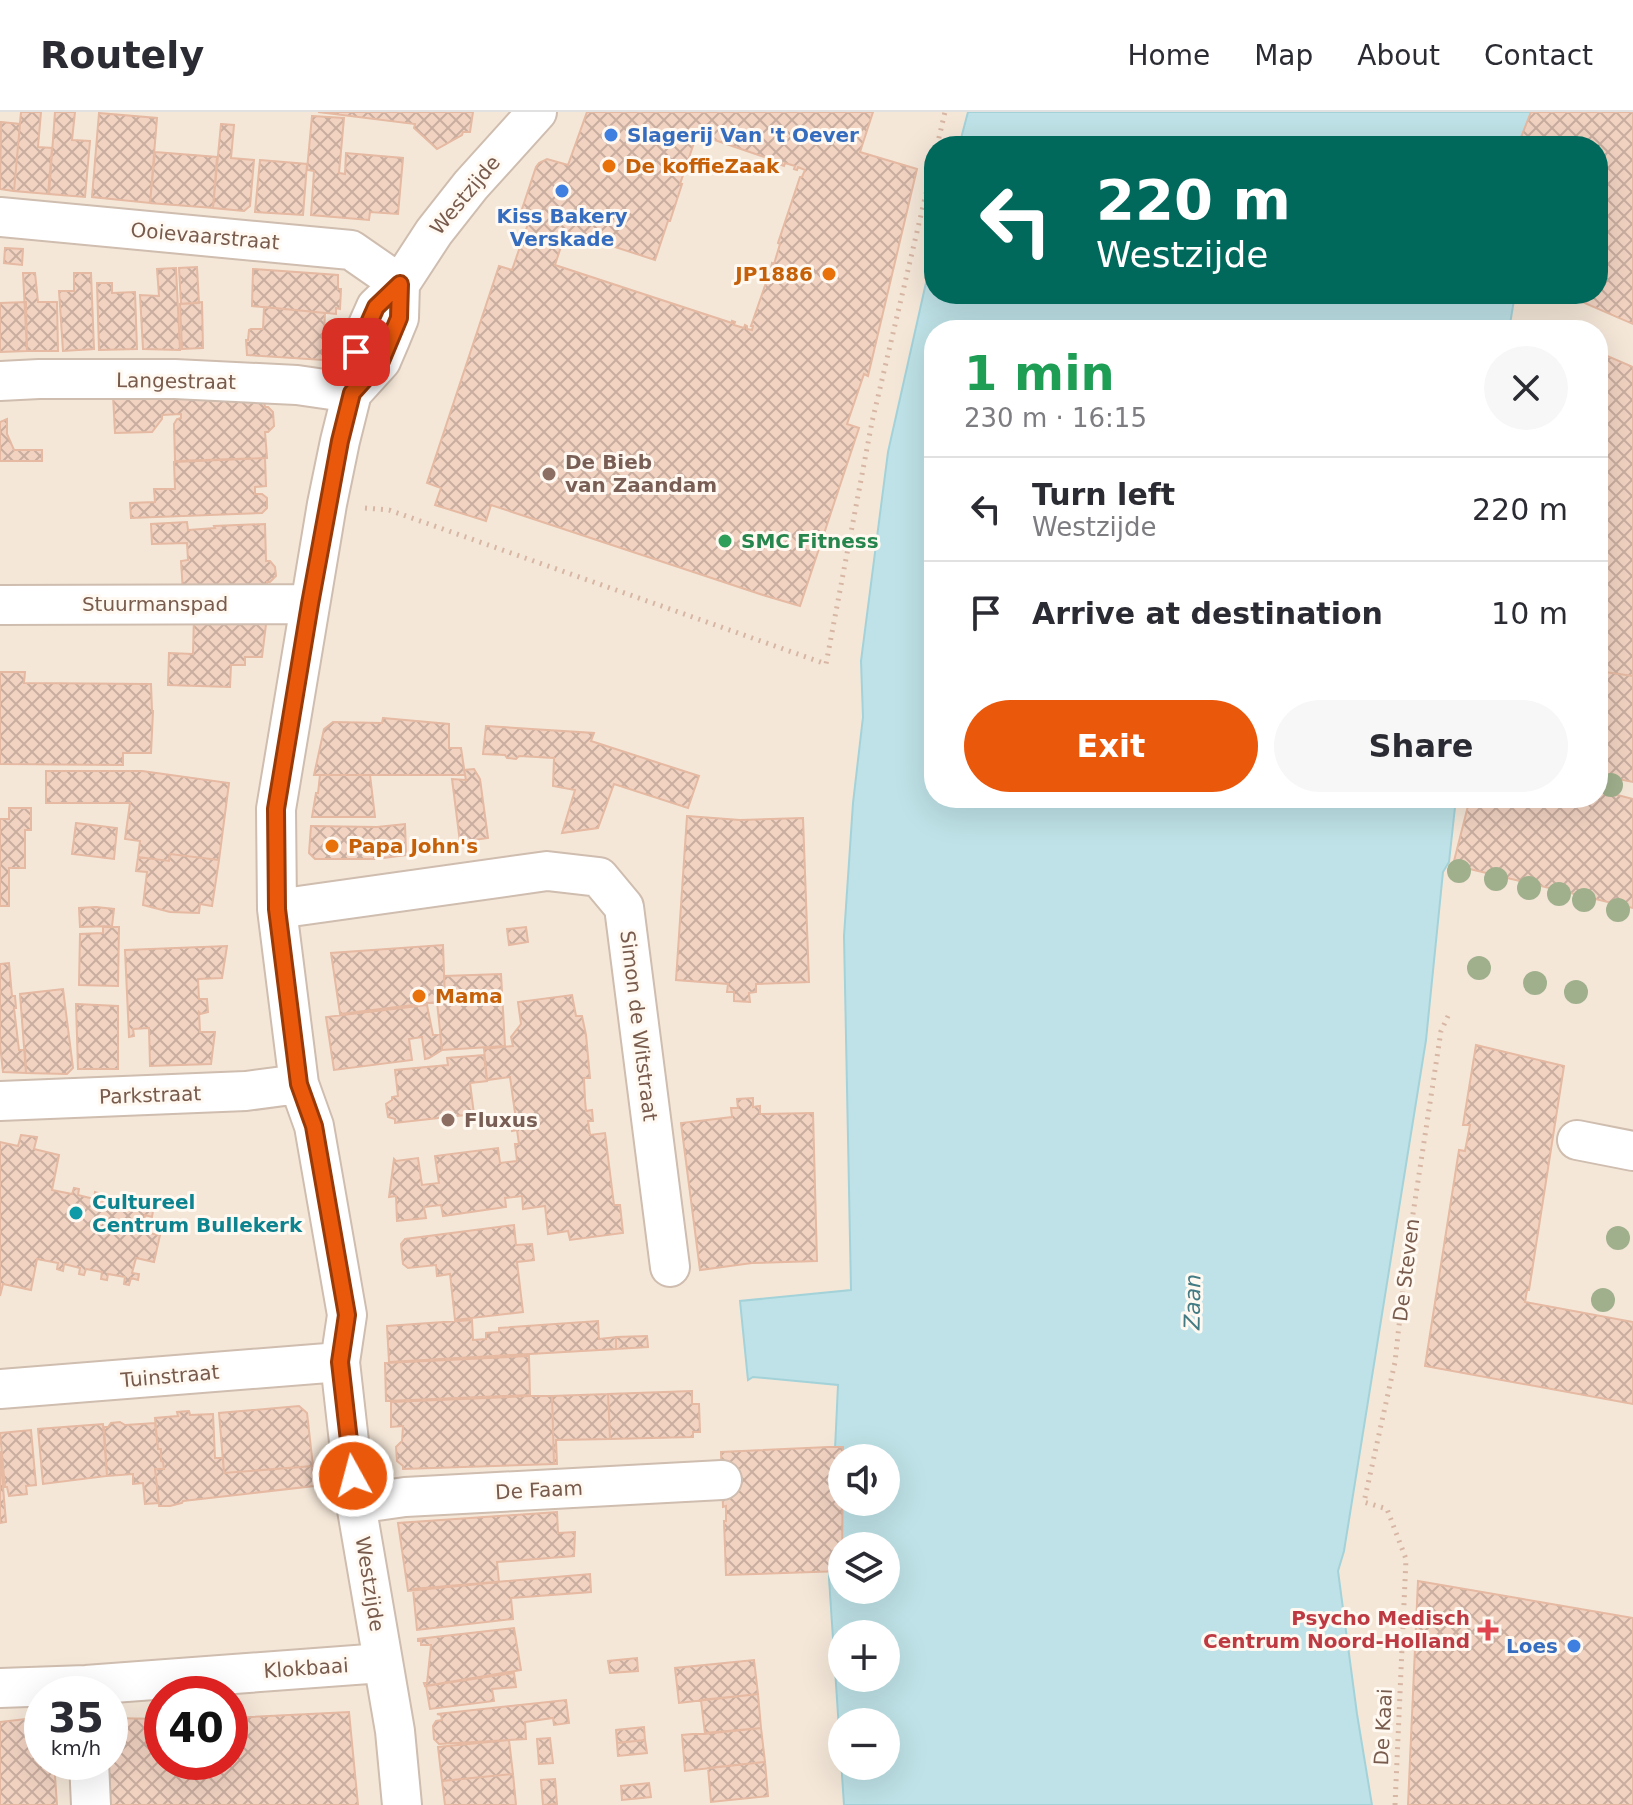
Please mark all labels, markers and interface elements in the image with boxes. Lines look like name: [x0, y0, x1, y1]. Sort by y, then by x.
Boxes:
text: Routely: [40, 33, 204, 77]
text: Home: [1127, 39, 1210, 72]
text: Map: [1254, 39, 1313, 72]
text: About: [1357, 39, 1440, 72]
text: Contact: [1484, 39, 1593, 72]
place label: Slagerij Van 't Oever: [627, 123, 859, 147]
marker: Slagerij Van 't Oever: [602, 126, 620, 144]
street label: Westzijde: [425, 151, 505, 239]
place label: De koffieZaak: [625, 154, 780, 178]
marker: De koffieZaak: [600, 157, 618, 175]
text: 220 m: [1096, 167, 1291, 232]
icon: left: [964, 168, 1068, 272]
marker: Kiss Bakery Verskade: [553, 182, 571, 200]
place label: Kiss Bakery Verskade: [496, 204, 628, 251]
street label: Ooievaarstraat: [130, 218, 281, 254]
text: Westzijde: [1096, 234, 1268, 275]
place label: JP1886: [733, 262, 813, 286]
marker: JP1886: [820, 265, 838, 283]
pin: [322, 318, 390, 386]
icon: arrive: [334, 330, 378, 374]
text: 1 min: [964, 345, 1115, 401]
button: close: [1484, 346, 1568, 430]
street label: Langestraat: [116, 368, 236, 394]
text: 230 m · 16:15: [964, 403, 1147, 433]
place label: De Bieb van Zaandam: [565, 450, 717, 497]
marker: De Bieb van Zaandam: [540, 465, 558, 483]
text: Turn left: [1032, 477, 1175, 512]
icon: left: [964, 487, 1008, 531]
text: 220 m: [1472, 492, 1568, 527]
text: Westzijde: [1032, 512, 1157, 542]
place label: SMC Fitness: [741, 529, 879, 553]
marker: SMC Fitness: [716, 532, 734, 550]
icon: arrive: [964, 591, 1008, 635]
street label: Stuurmanspad: [82, 592, 228, 616]
text: Arrive at destination: [1032, 596, 1383, 631]
text: 10 m: [1491, 596, 1568, 631]
button: Exit: [964, 700, 1258, 792]
button: Share: [1274, 700, 1568, 792]
place label: Papa John's: [348, 834, 478, 858]
marker: Papa John's: [323, 837, 341, 855]
street label: Simon de Witstraat: [615, 929, 663, 1123]
place label: Mama: [435, 984, 503, 1008]
marker: Mama: [410, 987, 428, 1005]
street label: Parkstraat: [99, 1081, 202, 1109]
place label: Fluxus: [464, 1108, 538, 1132]
marker: Fluxus: [439, 1111, 457, 1129]
place label: Cultureel Centrum Bullekerk: [92, 1190, 303, 1237]
marker: Cultureel Centrum Bullekerk: [67, 1204, 85, 1222]
street label: De Steven: [1388, 1217, 1424, 1323]
water label: Zaan: [1179, 1274, 1205, 1331]
street label: Tuinstraat: [119, 1360, 220, 1392]
position arrow: [311, 1434, 395, 1518]
map controls: [828, 1444, 900, 1780]
button: sound: [828, 1444, 900, 1516]
street label: De Faam: [495, 1476, 583, 1504]
button: layers: [828, 1532, 900, 1604]
street label: Westzijde: [351, 1535, 389, 1633]
place label: Psycho Medisch Centrum Noord-Holland: [1203, 1606, 1470, 1653]
marker: Psycho Medisch Centrum Noord-Holland: [1477, 1619, 1499, 1641]
button: +: [828, 1620, 900, 1692]
place label: Loes: [1506, 1634, 1558, 1658]
marker: Loes: [1565, 1637, 1583, 1655]
street label: Klokbaai: [263, 1653, 349, 1683]
speed limit sign: 40: [144, 1676, 248, 1780]
street label: De Kaai: [1369, 1688, 1397, 1766]
text: 35: [48, 1695, 104, 1741]
button: −: [828, 1708, 900, 1780]
text: km/h: [51, 1736, 101, 1760]

